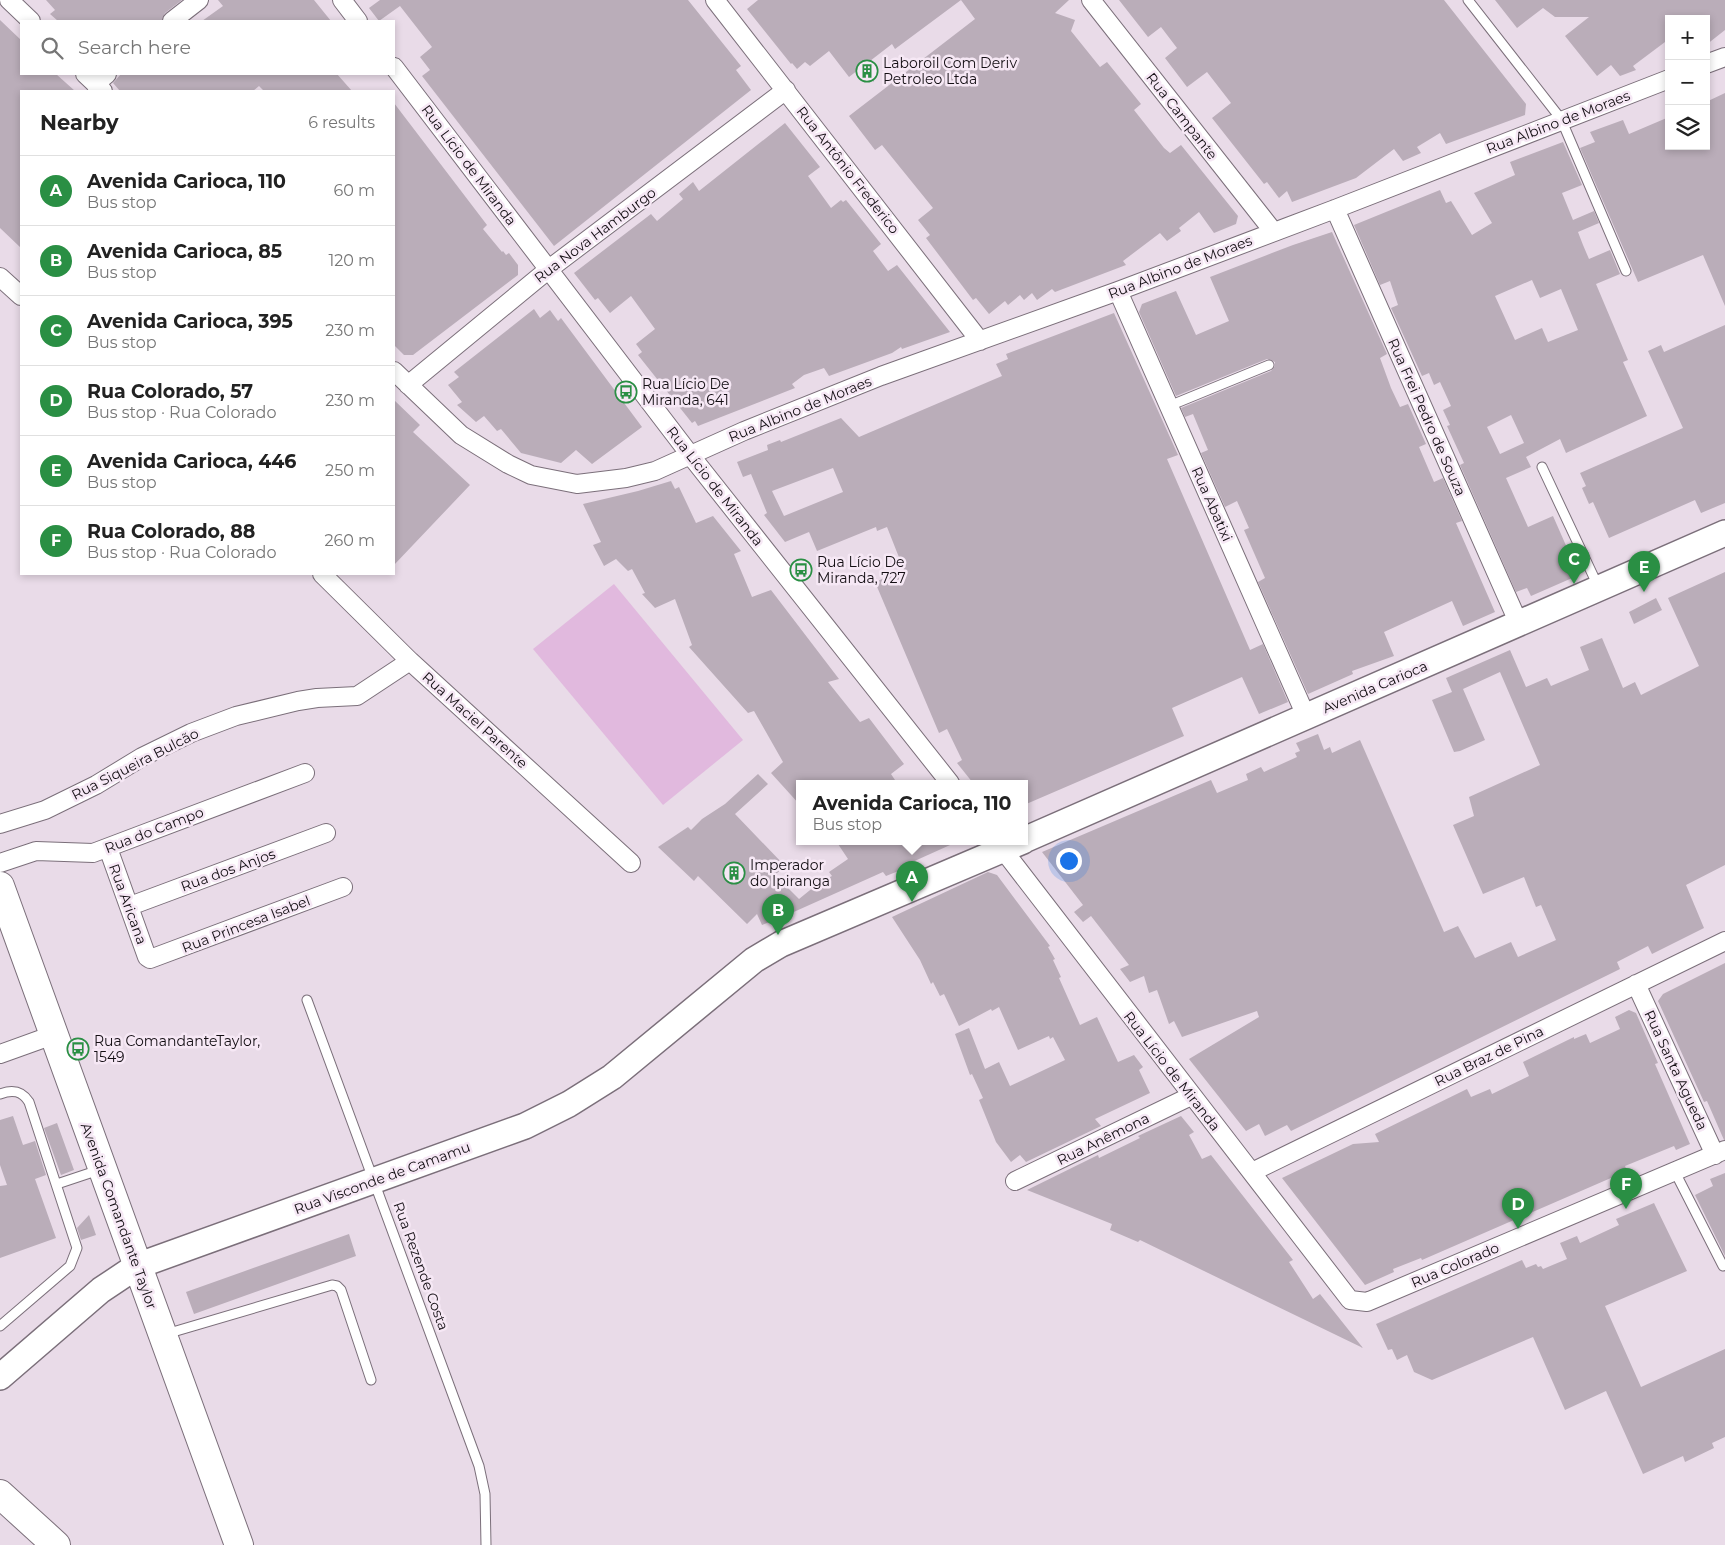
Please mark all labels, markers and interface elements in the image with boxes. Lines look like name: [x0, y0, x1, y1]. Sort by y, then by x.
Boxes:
map controls: [1665, 15, 1710, 150]
button: +: [1665, 15, 1710, 60]
search box: [20, 20, 395, 75]
icon: search: [38, 34, 66, 62]
text: Search here: [78, 36, 191, 59]
place label: Laboroil Com Deriv Petroleo Ltda: [883, 54, 1017, 88]
building icon: Laboroil Com Deriv Petroleo Ltda: [855, 59, 879, 83]
button: −: [1665, 60, 1710, 105]
street label: Rua Campante: [1142, 69, 1222, 163]
street label: Rua Albino de Moraes: [1483, 86, 1633, 158]
street label: Rua Lício de Miranda: [418, 101, 520, 229]
street label: Rua Antônio Frederico: [793, 103, 904, 238]
button: layers: [1665, 105, 1710, 150]
text: Nearby: [40, 110, 119, 135]
text: 6 results: [308, 113, 375, 132]
text: Avenida Carioca, 110: [87, 170, 286, 193]
text: A: [50, 181, 62, 200]
text: 60 m: [333, 181, 375, 200]
street label: Rua Nova Hamburgo: [531, 183, 660, 287]
text: Bus stop: [87, 193, 157, 212]
street label: Rua Albino de Moraes: [1105, 231, 1255, 303]
text: Avenida Carioca, 85: [87, 240, 282, 263]
text: B: [50, 251, 62, 270]
text: 120 m: [328, 251, 375, 270]
text: Bus stop: [87, 263, 157, 282]
text: Avenida Carioca, 395: [87, 310, 293, 333]
text: C: [50, 321, 62, 340]
text: 230 m: [325, 321, 375, 340]
text: Bus stop: [87, 333, 157, 352]
street label: Rua Frei Pedro de Souza: [1384, 335, 1470, 499]
street label: Rua Albino de Moraes: [726, 372, 874, 446]
place label: Rua Lício De Miranda, 641: [642, 375, 729, 409]
text: Rua Colorado, 57: [87, 380, 253, 403]
bus stop icon: Rua Lício De Miranda, 641: [614, 380, 638, 404]
text: D: [49, 391, 63, 410]
text: 230 m: [325, 391, 375, 410]
text: Bus stop · Rua Colorado: [87, 403, 277, 422]
street label: Rua Lício de Miranda: [663, 423, 767, 549]
text: Avenida Carioca, 446: [87, 450, 296, 473]
text: E: [51, 461, 61, 480]
text: 250 m: [325, 461, 375, 480]
street label: Rua Abatixi: [1188, 464, 1236, 544]
text: Bus stop: [87, 473, 157, 492]
text: Rua Colorado, 88: [87, 520, 255, 543]
text: F: [51, 531, 61, 550]
text: 260 m: [324, 531, 375, 550]
text: Bus stop · Rua Colorado: [87, 543, 277, 562]
pin: C: [1558, 543, 1590, 584]
pin: E: [1628, 551, 1660, 592]
place label: Rua Lício De Miranda, 727: [817, 553, 906, 587]
bus stop icon: Rua Lício De Miranda, 727: [789, 558, 813, 582]
street label: Avenida Carioca: [1320, 657, 1430, 717]
street label: Rua Maciel Parente: [418, 668, 532, 772]
street label: Rua Siqueira Bulcão: [68, 724, 202, 804]
popup: [796, 780, 1028, 845]
text: Avenida Carioca, 110: [813, 792, 1011, 815]
street label: Rua do Campo: [102, 803, 206, 857]
text: Bus stop: [813, 815, 882, 834]
street label: Rua dos Anjos: [178, 845, 278, 895]
your location: [1056, 848, 1082, 874]
place label: Imperador do Ipiranga: [750, 856, 830, 890]
street label: Rua Aricana: [105, 861, 151, 947]
building icon: Imperador do Ipiranga: [722, 861, 746, 885]
pin: A: [896, 861, 928, 902]
street label: Rua Princesa Isabel: [179, 891, 313, 957]
pin: B: [762, 894, 794, 935]
street label: Rua Santa Agueda: [1640, 1007, 1712, 1133]
street label: Rua Lício de Miranda: [1120, 1008, 1224, 1134]
street label: Rua Braz de Pina: [1431, 1022, 1547, 1090]
place label: Rua ComandanteTaylor, 1549: [94, 1032, 260, 1066]
bus stop icon: Rua ComandanteTaylor, 1549: [66, 1037, 90, 1061]
street label: Rua Anêmona: [1054, 1109, 1152, 1169]
street label: Avenida Comandante Taylor: [77, 1120, 161, 1312]
street label: Rua Visconde de Camamu: [291, 1138, 473, 1218]
pin: F: [1610, 1168, 1642, 1209]
pin: D: [1502, 1188, 1534, 1229]
street label: Rua Rezende Costa: [389, 1199, 453, 1333]
street label: Rua Colorado: [1408, 1238, 1502, 1292]

